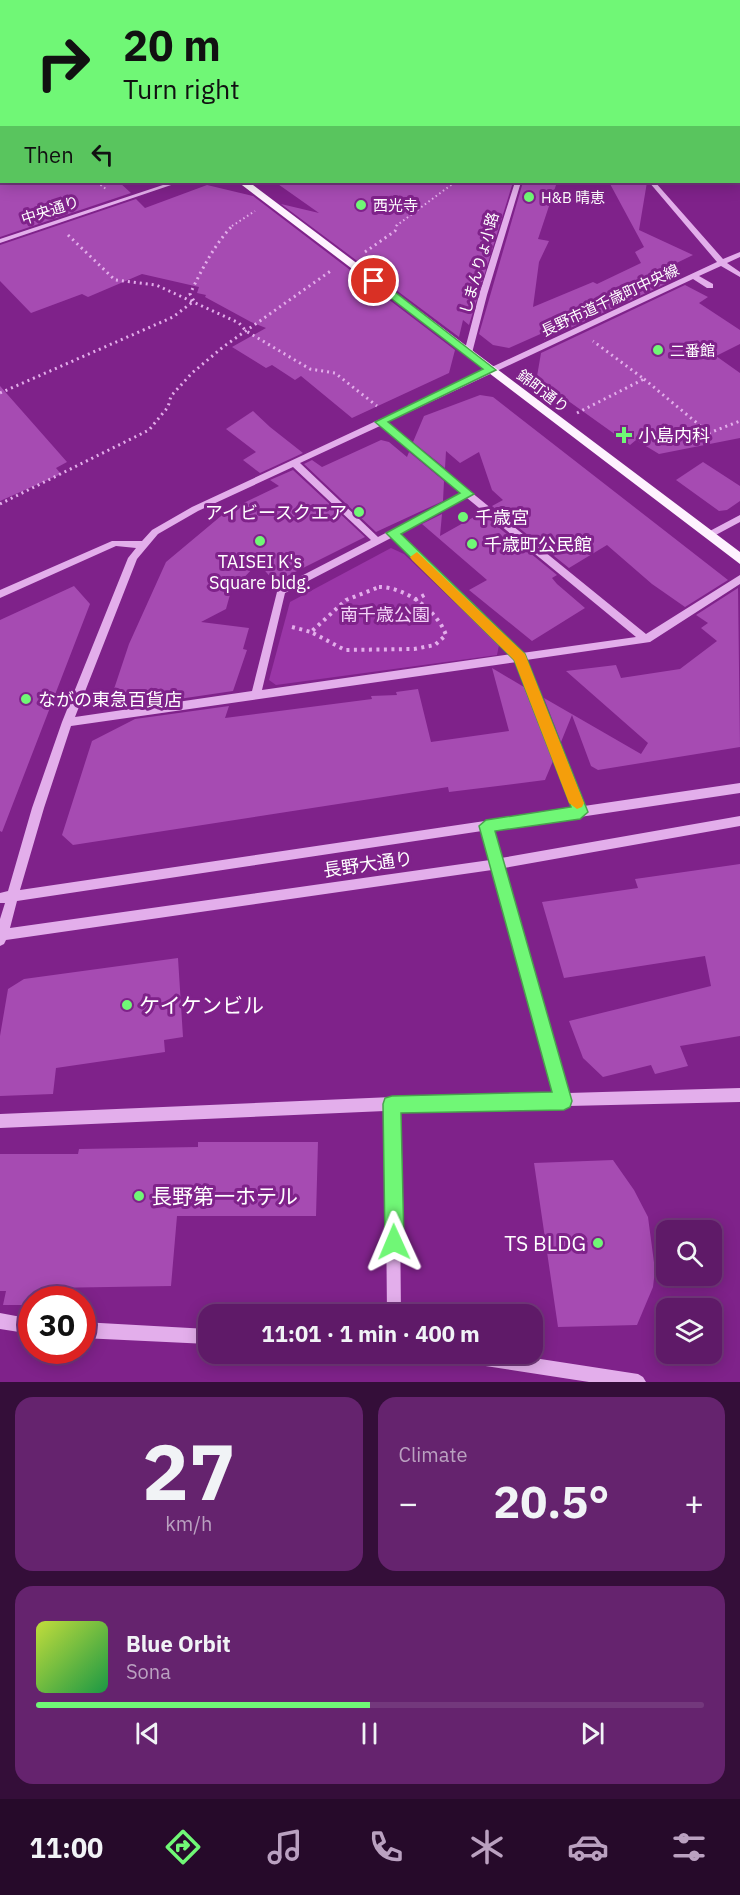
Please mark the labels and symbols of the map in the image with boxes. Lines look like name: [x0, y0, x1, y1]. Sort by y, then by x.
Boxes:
place label: H&B 晴恵: [541, 188, 605, 207]
marker: H&B 晴恵: [522, 190, 536, 204]
street label: 中央通り: [19, 192, 81, 228]
place label: 西光寺: [373, 196, 418, 215]
marker: 西光寺: [354, 198, 368, 212]
street label: しまんりょ小路: [455, 210, 503, 316]
pin: [348, 255, 399, 306]
street label: 長野市道千歳町中央線: [538, 260, 682, 340]
place label: 二番館: [670, 341, 715, 360]
marker: 二番館: [651, 343, 665, 357]
street label: 錦町通り: [513, 365, 573, 417]
place label: 小島内科: [638, 424, 710, 447]
marker: 小島内科: [615, 426, 633, 444]
place label: アイビースクエア: [205, 501, 347, 524]
marker: アイビースクエア: [352, 505, 366, 519]
place label: 千歳宮: [475, 506, 529, 529]
marker: 千歳宮: [456, 510, 470, 524]
place label: 千歳町公民館: [484, 533, 592, 556]
marker: TAISEI K's Square bldg.: [253, 534, 267, 548]
marker: 千歳町公民館: [465, 537, 479, 551]
place label: TAISEI K's Square bldg.: [209, 550, 311, 594]
park label: 南千歳公園: [340, 603, 430, 626]
place label: ながの東急百貨店: [38, 688, 182, 711]
marker: ながの東急百貨店: [19, 692, 33, 706]
street label: 長野大通り: [322, 846, 414, 882]
place label: ケイケンビル: [139, 991, 264, 1019]
marker: ケイケンビル: [120, 998, 134, 1012]
place label: 長野第一ホテル: [151, 1182, 298, 1210]
marker: 長野第一ホテル: [132, 1189, 146, 1203]
position arrow: [362, 1210, 426, 1274]
place label: TS BLDG: [504, 1229, 586, 1257]
marker: TS BLDG: [591, 1236, 605, 1250]
speed limit sign: 30: [18, 1286, 96, 1364]

